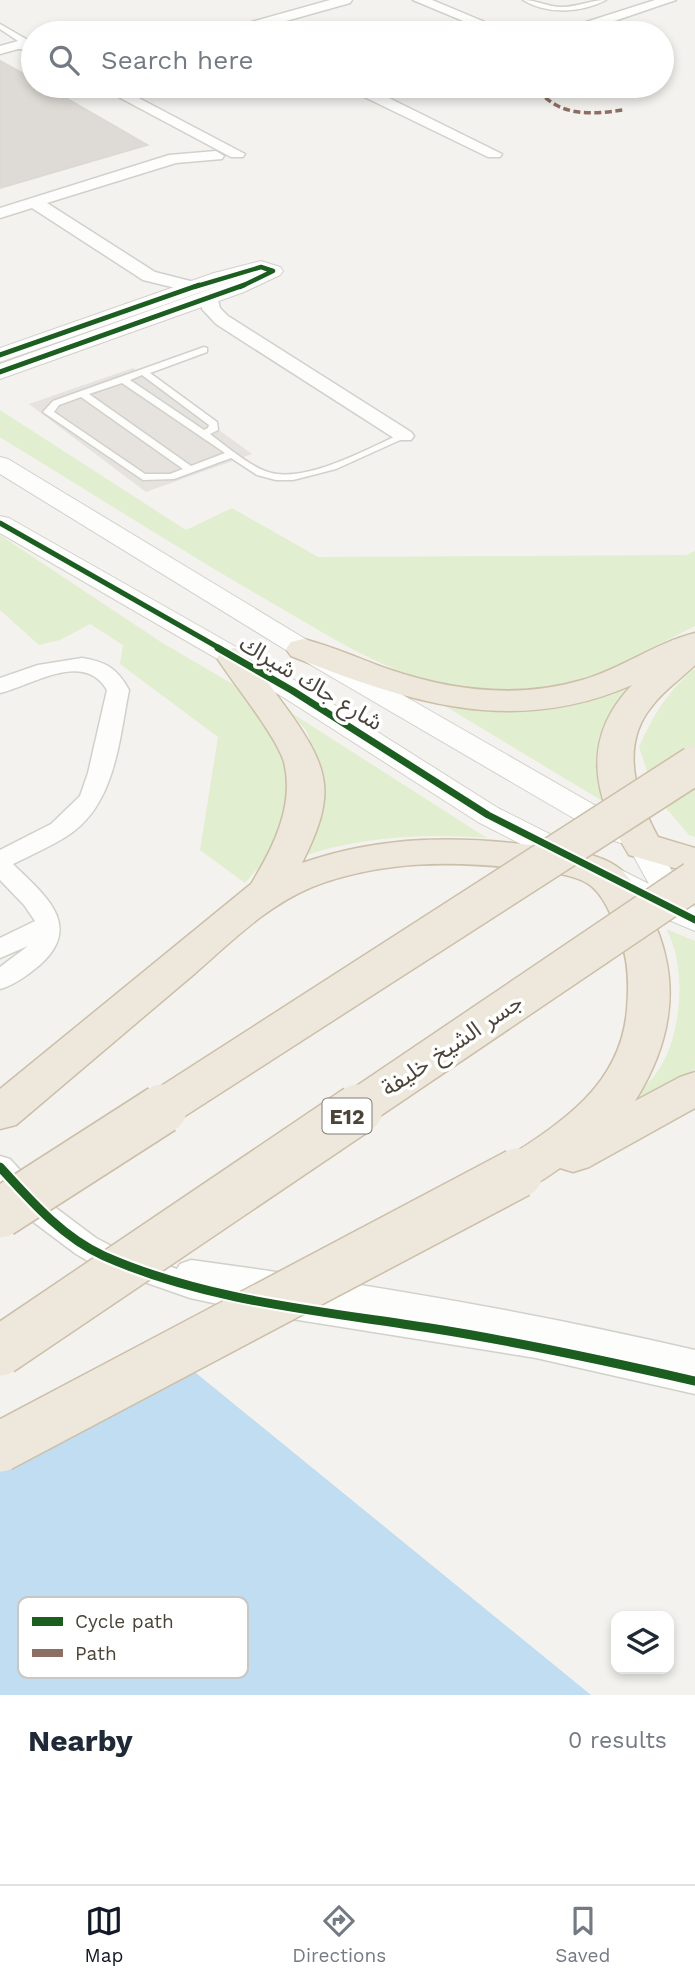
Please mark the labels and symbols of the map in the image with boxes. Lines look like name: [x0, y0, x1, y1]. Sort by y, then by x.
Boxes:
street label: شارع جاك شيراك: [233, 630, 387, 739]
street label: جسر الشيخ خليفة: [376, 988, 529, 1105]
road number: E12: [322, 1098, 372, 1134]
legend: [18, 1597, 248, 1678]
text: Cycle path: [75, 1610, 174, 1633]
text: Path: [75, 1642, 117, 1665]

